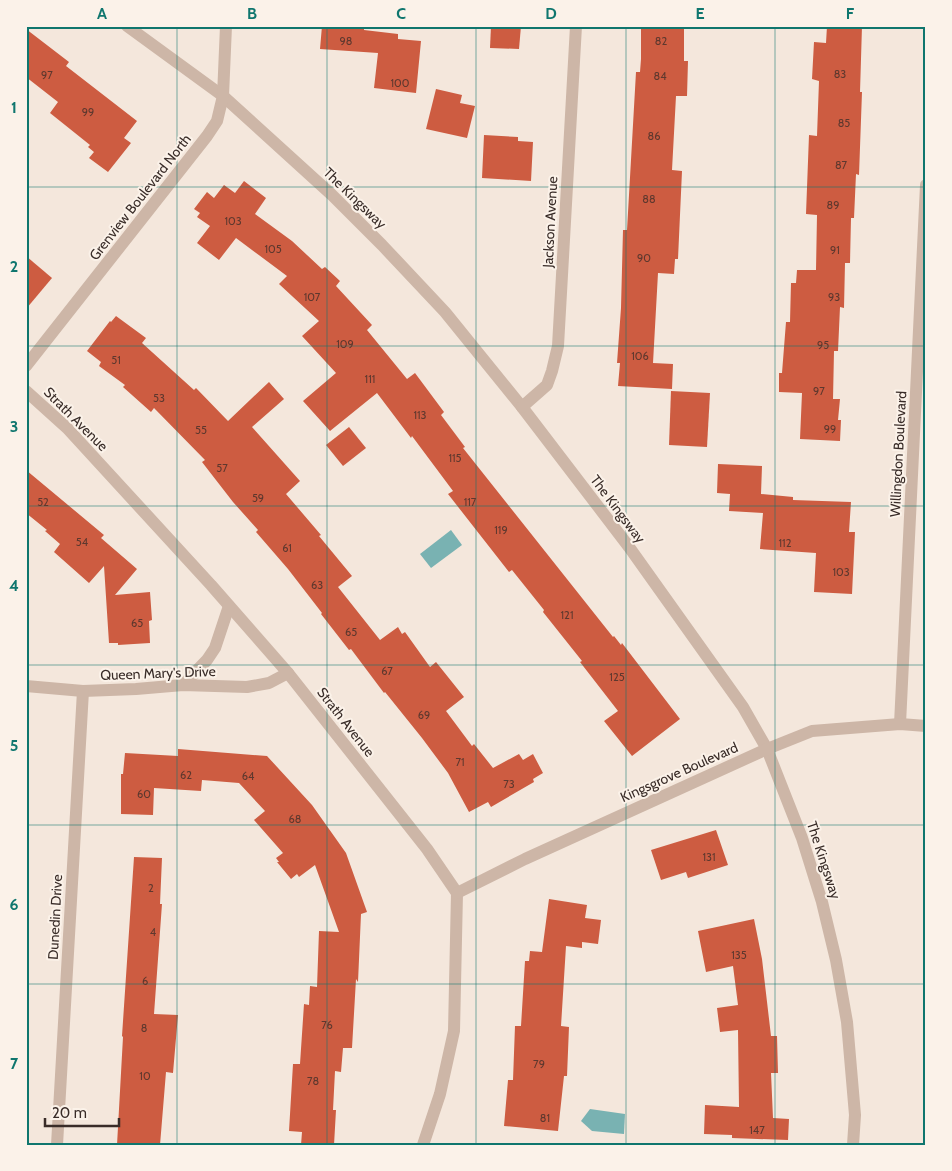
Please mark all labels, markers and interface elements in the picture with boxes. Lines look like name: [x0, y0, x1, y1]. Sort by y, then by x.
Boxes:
text: A: [97, 4, 107, 23]
text: B: [247, 4, 257, 23]
text: C: [396, 4, 406, 23]
text: D: [545, 4, 557, 23]
text: E: [695, 4, 705, 23]
text: F: [846, 4, 855, 23]
house number: 98: [340, 34, 352, 48]
house number: 82: [655, 34, 667, 48]
house number: 83: [834, 67, 846, 81]
house number: 97: [41, 68, 53, 82]
house number: 84: [653, 69, 667, 83]
house number: 100: [391, 76, 410, 90]
text: 1: [11, 98, 17, 117]
house number: 99: [82, 105, 94, 119]
house number: 85: [838, 116, 850, 130]
house number: 86: [648, 129, 660, 143]
street label: Grenview Boulevard North: [85, 130, 195, 264]
house number: 87: [835, 158, 848, 172]
street label: The Kingsway: [320, 163, 390, 233]
street label: Jackson Avenue: [539, 176, 561, 269]
house number: 88: [642, 192, 656, 206]
house number: 89: [827, 198, 839, 212]
house number: 103: [224, 214, 242, 228]
house number: 105: [264, 242, 282, 256]
house number: 91: [830, 243, 840, 257]
house number: 90: [637, 251, 651, 265]
text: 2: [10, 257, 18, 276]
house number: 107: [304, 290, 321, 304]
house number: 93: [828, 290, 840, 304]
house number: 109: [336, 337, 354, 351]
house number: 95: [817, 338, 829, 352]
house number: 106: [631, 349, 649, 363]
house number: 51: [111, 353, 121, 367]
house number: 111: [365, 372, 375, 386]
street label: Strath Avenue: [40, 383, 112, 455]
house number: 97: [813, 384, 825, 398]
street label: Willingdon Boulevard: [886, 390, 910, 518]
house number: 53: [153, 391, 165, 405]
house number: 113: [413, 408, 427, 422]
text: 3: [10, 417, 18, 436]
house number: 99: [824, 422, 836, 436]
house number: 55: [195, 423, 207, 437]
house number: 115: [448, 451, 462, 465]
house number: 57: [216, 461, 228, 475]
street label: The Kingsway: [587, 471, 649, 547]
house number: 59: [252, 491, 264, 505]
house number: 52: [37, 495, 49, 509]
house number: 117: [464, 495, 477, 509]
house number: 119: [494, 523, 508, 537]
house number: 54: [76, 535, 89, 549]
house number: 112: [779, 536, 792, 550]
house number: 61: [282, 541, 292, 555]
house number: 103: [832, 565, 850, 579]
text: 4: [9, 576, 19, 595]
house number: 63: [311, 578, 323, 592]
house number: 121: [561, 608, 573, 622]
house number: 65: [131, 616, 143, 630]
house number: 65: [345, 625, 357, 639]
street label: Queen Mary's Drive: [100, 662, 216, 684]
house number: 67: [381, 664, 393, 678]
house number: 125: [609, 670, 625, 684]
street label: Strath Avenue: [313, 684, 379, 760]
house number: 69: [418, 708, 430, 722]
text: 5: [10, 736, 18, 755]
street label: Kingsgrove Boulevard: [617, 738, 741, 806]
house number: 71: [455, 755, 465, 769]
house number: 62: [180, 768, 192, 782]
house number: 64: [242, 769, 255, 783]
house number: 73: [503, 777, 515, 791]
house number: 60: [137, 787, 151, 801]
house number: 68: [289, 812, 301, 826]
street label: The Kingsway: [803, 819, 845, 901]
house number: 131: [702, 850, 716, 864]
street label: Dunedin Drive: [44, 874, 66, 960]
house number: 2: [148, 881, 154, 895]
text: 6: [10, 895, 19, 914]
house number: 4: [150, 925, 157, 939]
house number: 135: [731, 948, 747, 962]
house number: 6: [142, 974, 148, 988]
house number: 76: [321, 1018, 333, 1032]
house number: 8: [141, 1021, 147, 1035]
text: 7: [10, 1054, 19, 1073]
house number: 79: [533, 1057, 545, 1071]
house number: 10: [139, 1069, 151, 1083]
house number: 78: [307, 1074, 319, 1088]
scale bar: [45, 1096, 119, 1128]
text: 20 m: [52, 1104, 87, 1122]
house number: 81: [540, 1111, 550, 1125]
house number: 147: [749, 1123, 765, 1137]

